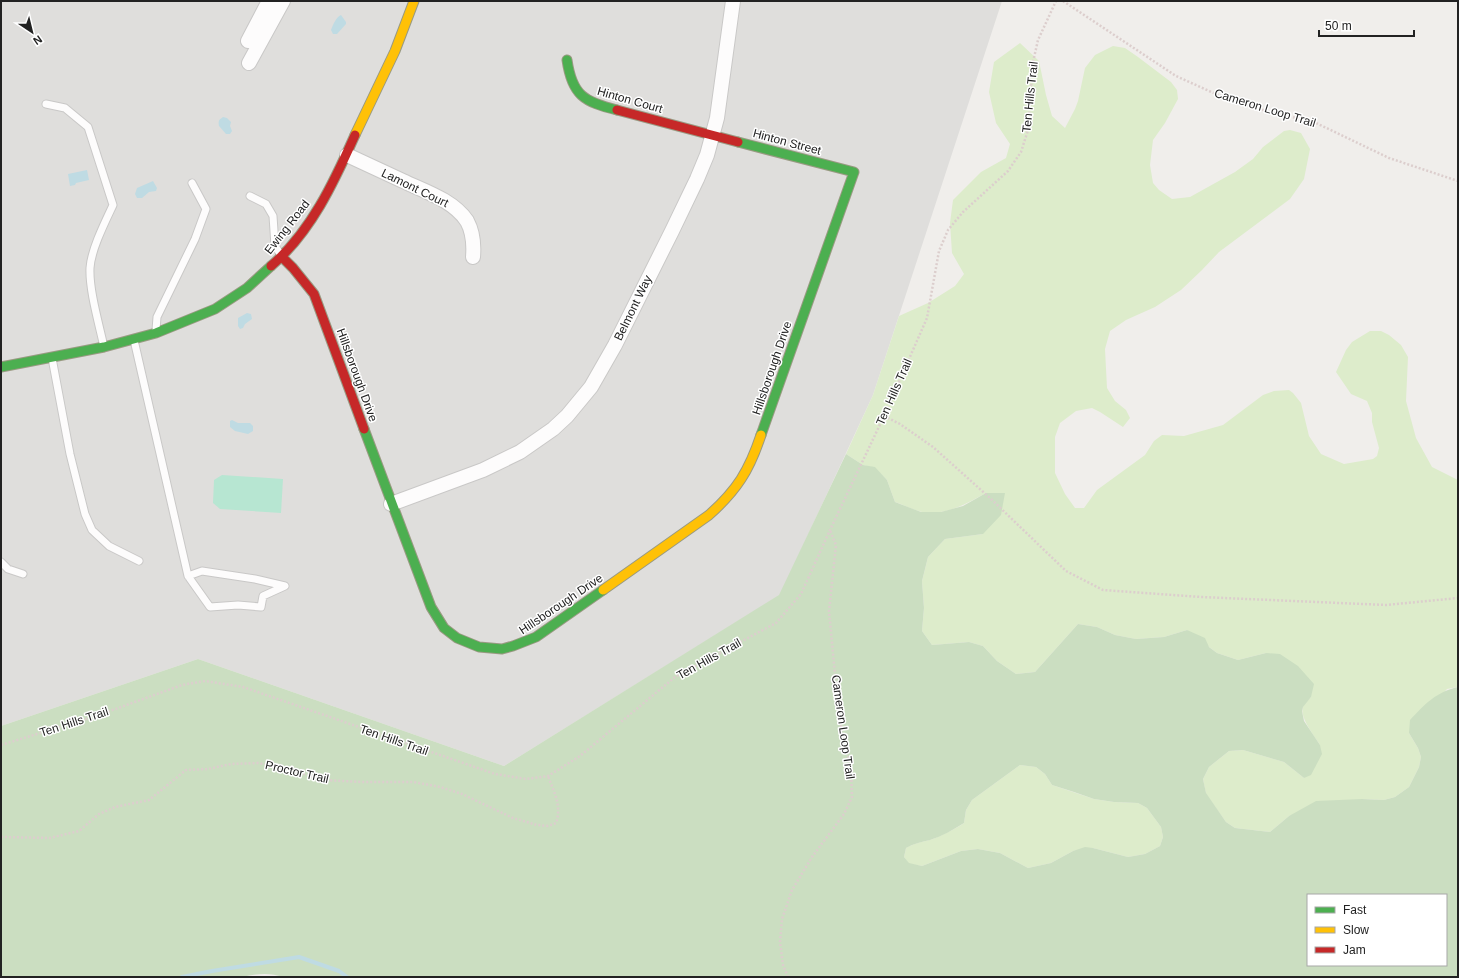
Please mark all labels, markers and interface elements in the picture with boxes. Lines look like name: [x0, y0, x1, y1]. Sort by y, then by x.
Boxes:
north arrow: [12, 12, 52, 52]
scale bar: [1319, 12, 1414, 38]
text: 50 m: [1325, 19, 1352, 33]
text: N: [31, 33, 44, 47]
street label: Ten Hills Trail: [1019, 61, 1041, 133]
street label: Hinton Court: [596, 84, 665, 116]
street label: Cameron Loop Trail: [1213, 86, 1317, 130]
street label: Hinton Street: [751, 126, 823, 158]
street label: Lamont Court: [379, 166, 451, 211]
street label: Ewing Road: [262, 197, 312, 257]
street label: Belmont Way: [611, 273, 655, 343]
street label: Hillsborough Drive: [749, 319, 795, 417]
street label: Hillsborough Drive: [334, 327, 380, 424]
street label: Ten Hills Trail: [873, 357, 915, 427]
street label: Hillsborough Drive: [516, 571, 606, 637]
street label: Ten Hills Trail: [674, 636, 744, 682]
street label: Cameron Loop Trail: [829, 674, 857, 780]
street label: Ten Hills Trail: [38, 704, 110, 740]
street label: Ten Hills Trail: [358, 722, 430, 758]
street label: Proctor Trail: [264, 758, 330, 786]
legend: [1307, 894, 1447, 966]
text: Fast: [1343, 903, 1367, 917]
text: Slow: [1343, 923, 1369, 937]
text: Jam: [1343, 943, 1366, 957]

